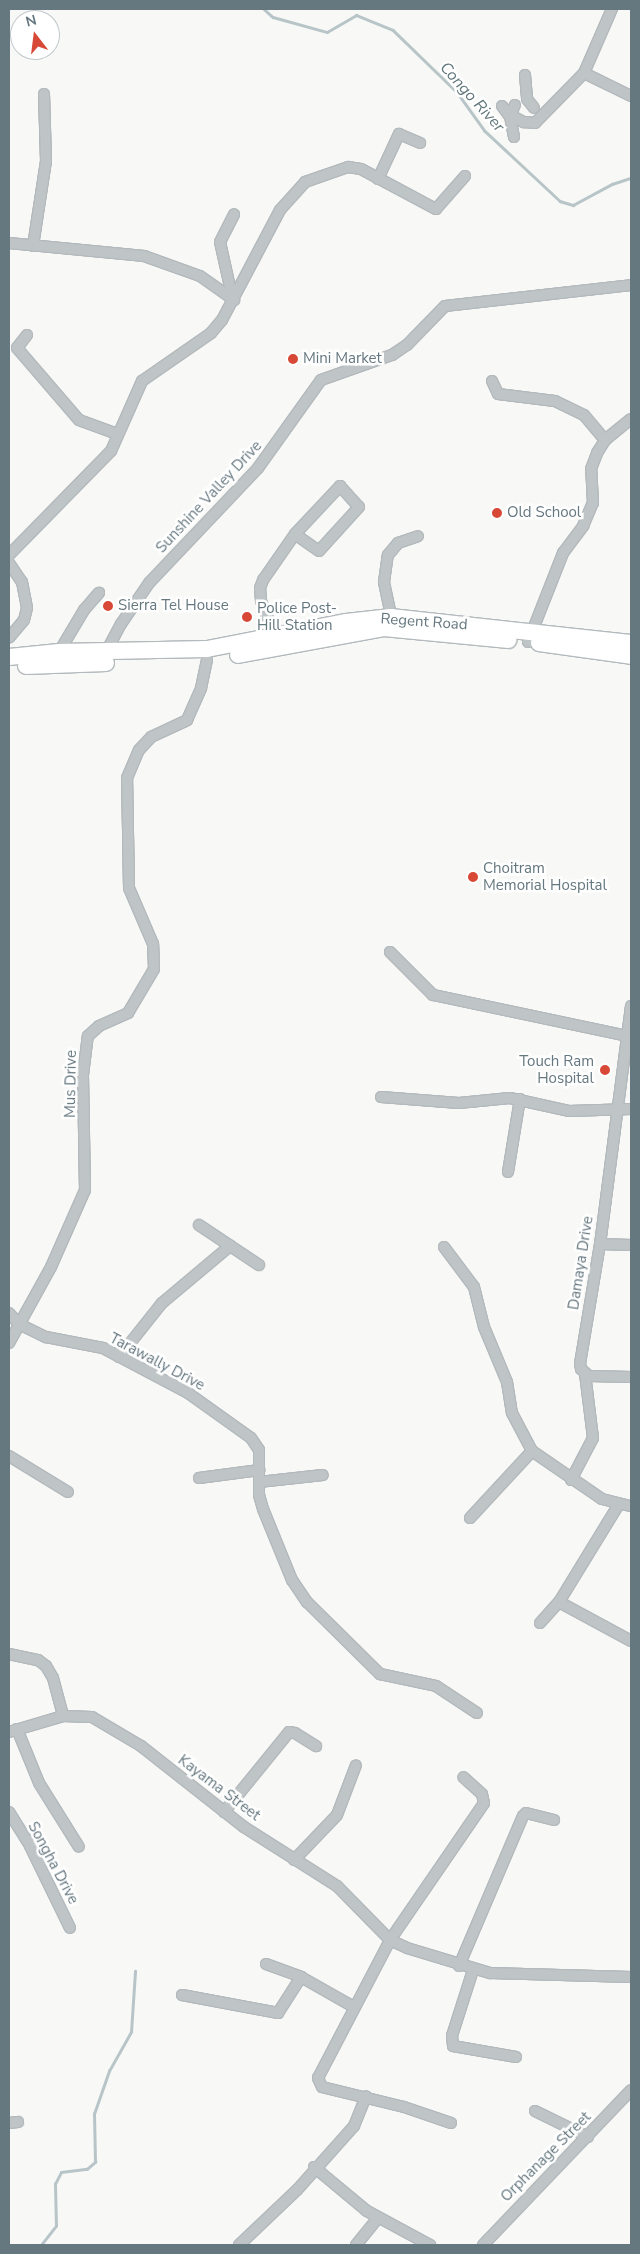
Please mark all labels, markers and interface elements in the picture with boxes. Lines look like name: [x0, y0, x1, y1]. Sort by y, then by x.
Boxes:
north arrow: [10, 10, 60, 60]
text: N: [24, 10, 39, 32]
water label: Congo River: [436, 58, 508, 136]
place label: Mini Market: [303, 350, 382, 368]
marker: Mini Market: [287, 353, 299, 365]
street label: Sunshine Valley Drive: [152, 437, 266, 557]
place label: Old School: [507, 504, 581, 522]
marker: Old School: [491, 507, 503, 519]
place label: Sierra Tel House: [118, 597, 229, 615]
place label: Police Post- Hill Station: [257, 599, 337, 634]
marker: Sierra Tel House: [102, 600, 114, 612]
street label: Regent Road: [380, 610, 468, 634]
marker: Police Post- Hill Station: [241, 611, 253, 623]
place label: Choitram Memorial Hospital: [483, 859, 607, 894]
marker: Choitram Memorial Hospital: [467, 871, 479, 883]
street label: Mus Drive: [61, 1050, 81, 1118]
place label: Touch Ram Hospital: [519, 1052, 594, 1087]
marker: Touch Ram Hospital: [598, 1063, 612, 1077]
street label: Damaya Drive: [565, 1215, 597, 1311]
street label: Tarawally Drive: [106, 1329, 208, 1395]
street label: Kayama Street: [174, 1751, 264, 1825]
street label: Songha Drive: [24, 1819, 82, 1907]
street label: Orphanage Street: [497, 2108, 595, 2206]

